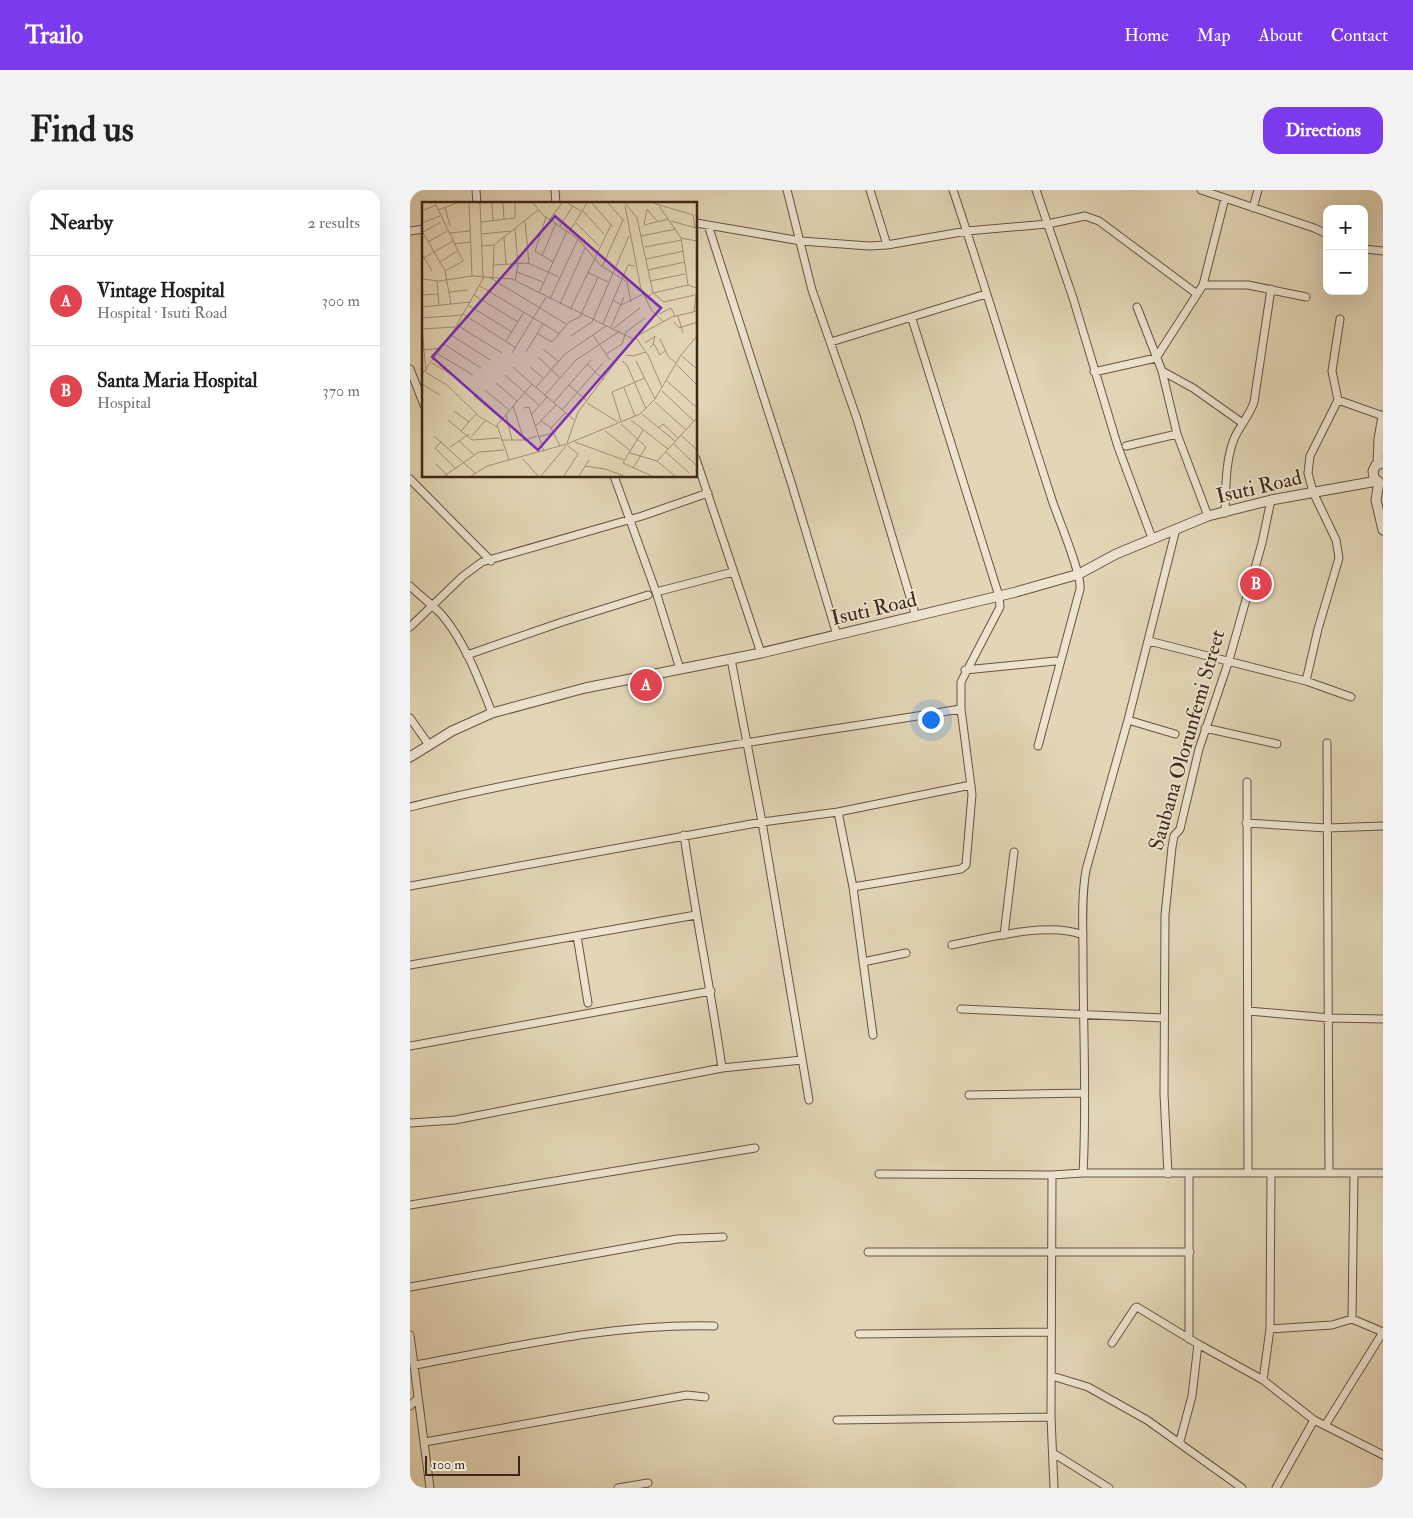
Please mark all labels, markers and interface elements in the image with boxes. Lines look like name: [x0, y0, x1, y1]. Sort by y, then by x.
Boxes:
text: Trailo: [25, 20, 83, 51]
text: Home: [1124, 24, 1169, 47]
text: Map: [1197, 24, 1231, 47]
text: About: [1259, 24, 1303, 47]
text: Contact: [1331, 24, 1388, 47]
button: Directions: [1263, 107, 1383, 154]
text: Find us: [30, 108, 134, 152]
inset map: [422, 202, 698, 478]
map controls: [1323, 205, 1368, 295]
button: +: [1323, 205, 1368, 250]
text: Nearby: [50, 209, 113, 236]
text: 2 results: [307, 213, 360, 233]
button: −: [1323, 250, 1368, 295]
text: Vintage Hospital: [97, 279, 225, 303]
text: A: [61, 291, 71, 311]
text: 300 m: [322, 291, 360, 311]
text: Hospital · Isuti Road: [97, 303, 227, 323]
text: Santa Maria Hospital: [97, 369, 257, 393]
text: B: [61, 381, 71, 401]
text: 370 m: [323, 381, 360, 401]
text: Hospital: [97, 393, 151, 413]
street label: Isuti Road: [1213, 464, 1305, 510]
pin: B: [1240, 565, 1272, 603]
street label: Isuti Road: [828, 586, 920, 632]
street label: Saubana Olorunfemi Street: [1143, 626, 1231, 853]
pin: A: [630, 666, 662, 704]
your location: [918, 707, 944, 733]
scale bar: [425, 1453, 520, 1476]
text: 100 m: [432, 1456, 465, 1473]

